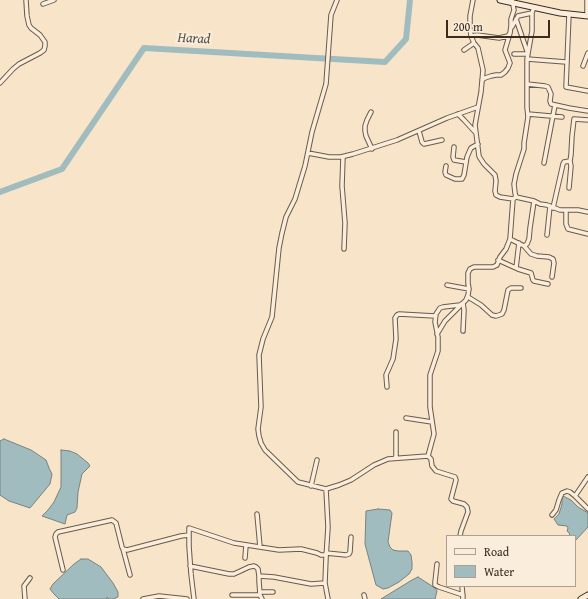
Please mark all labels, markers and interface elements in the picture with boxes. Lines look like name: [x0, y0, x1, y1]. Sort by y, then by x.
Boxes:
scale bar: [448, 12, 552, 38]
text: 200 m: [453, 18, 483, 35]
water label: Harad: [177, 30, 211, 48]
legend: [446, 535, 576, 587]
text: Road: [484, 543, 509, 560]
text: Water: [484, 563, 514, 580]

